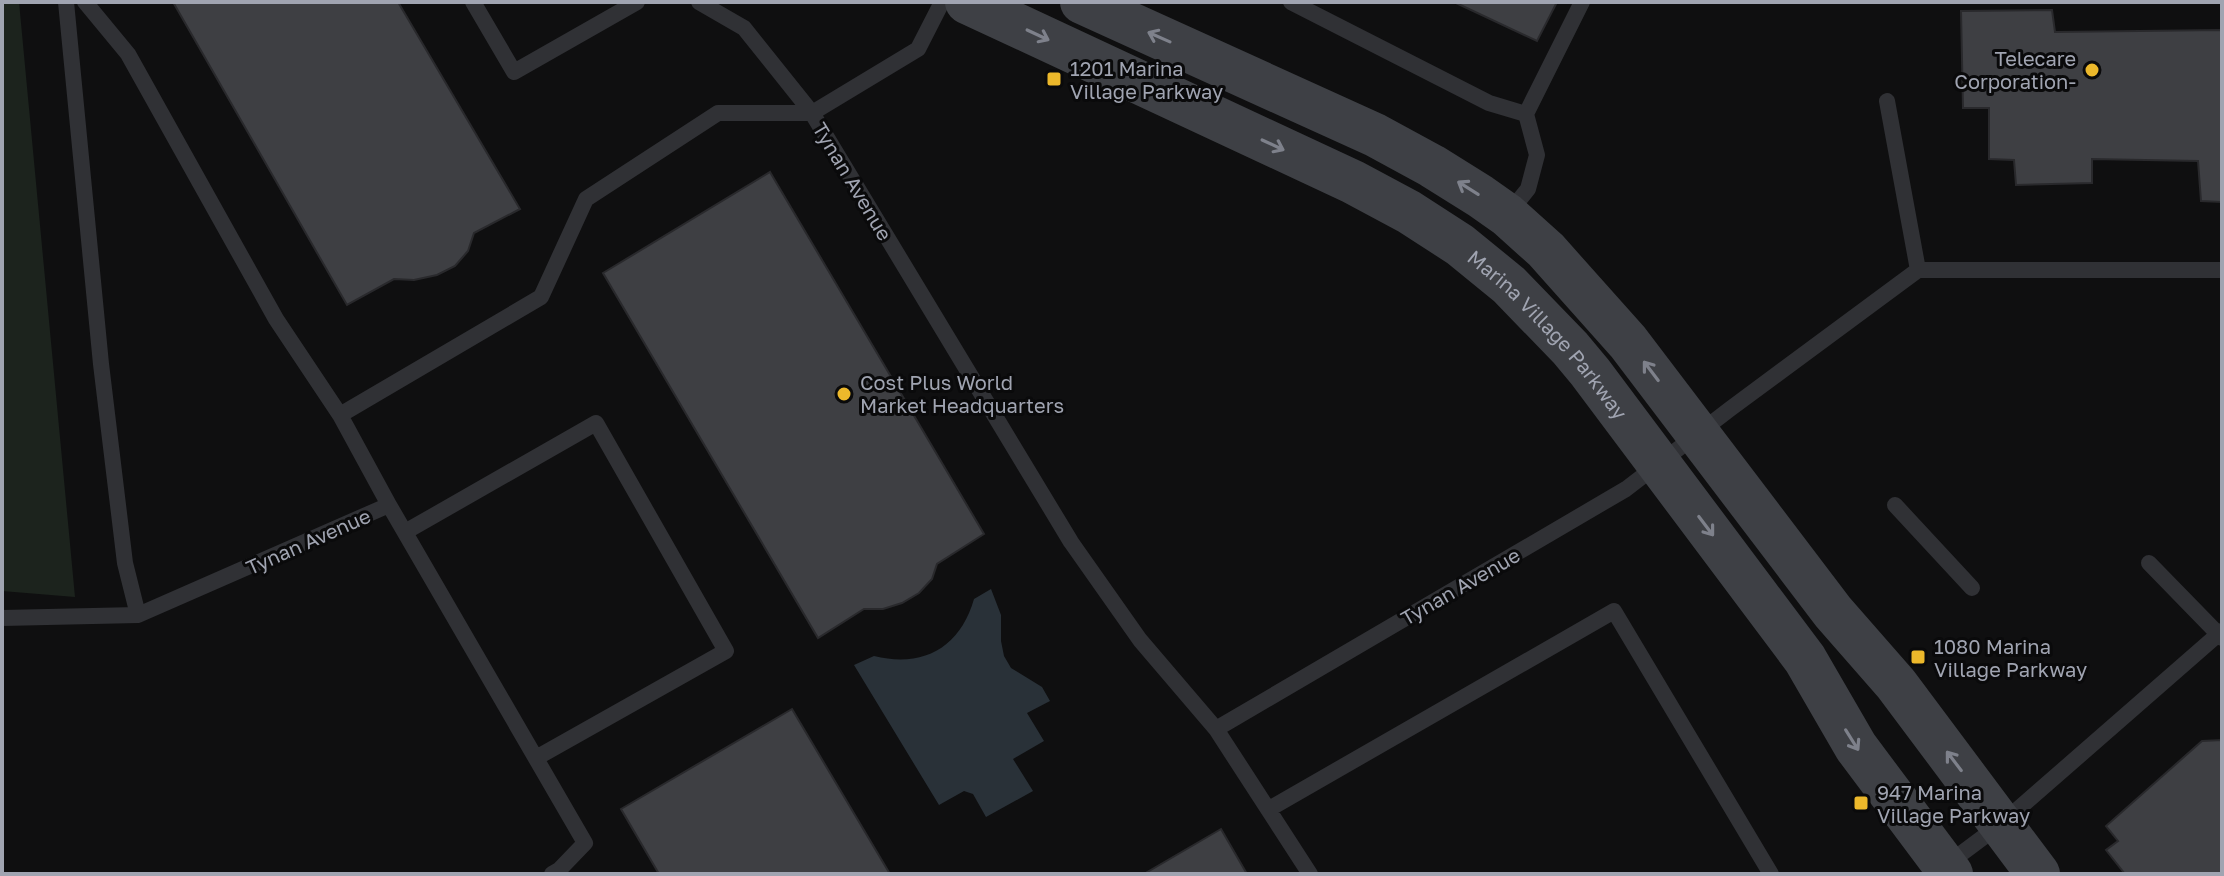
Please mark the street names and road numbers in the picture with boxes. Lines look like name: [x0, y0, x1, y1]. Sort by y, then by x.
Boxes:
street label: Tynan Avenue: [808, 118, 898, 244]
street label: Marina Village Parkway: [1463, 245, 1633, 424]
street label: Tynan Avenue: [242, 503, 374, 579]
street label: Tynan Avenue: [1396, 542, 1524, 630]

